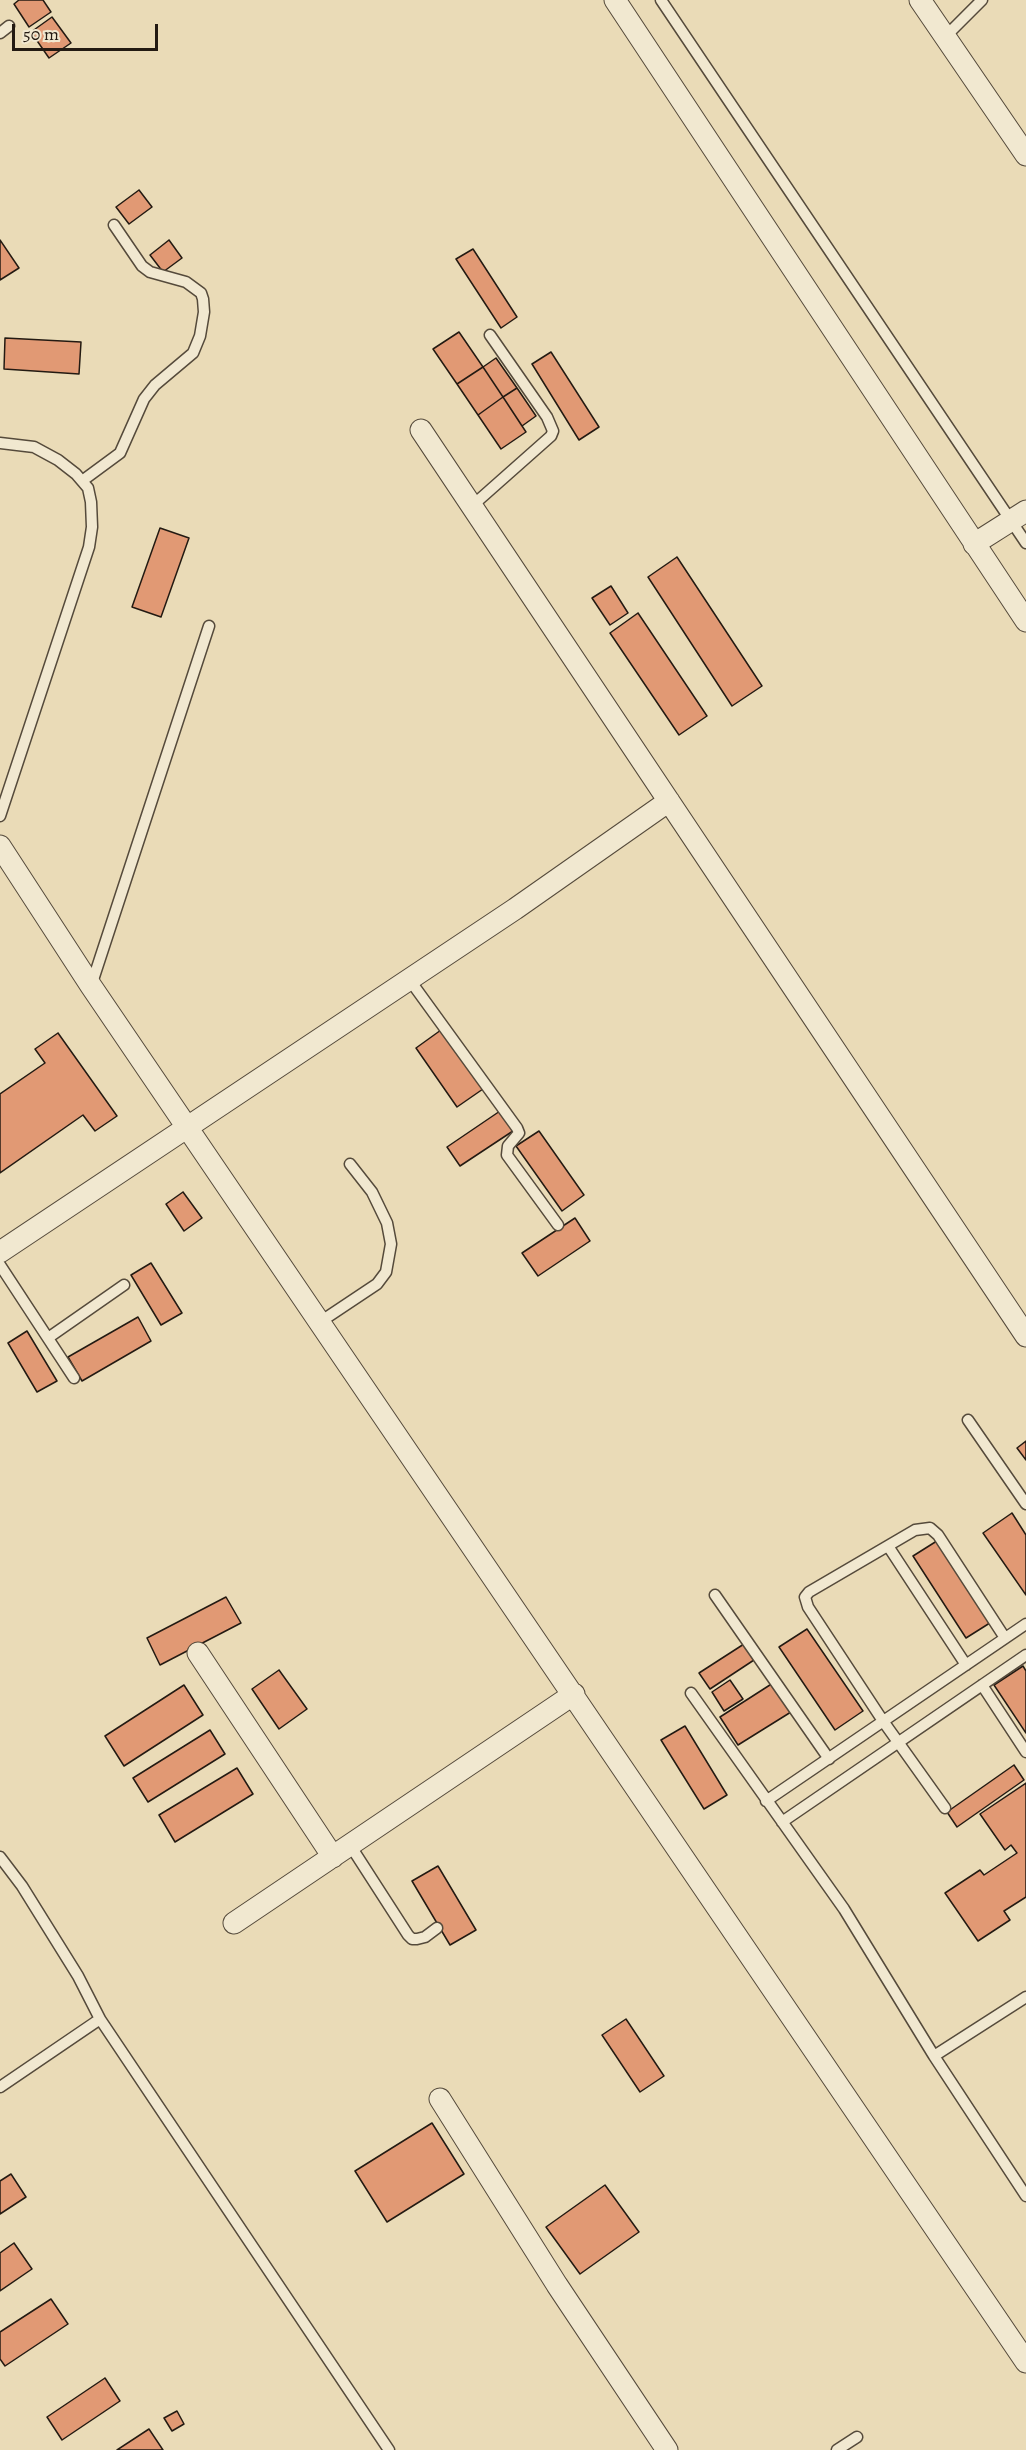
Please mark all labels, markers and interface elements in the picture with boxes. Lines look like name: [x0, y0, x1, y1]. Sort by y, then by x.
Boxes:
scale bar: [15, 12, 160, 50]
text: 50 m: [23, 22, 59, 46]

